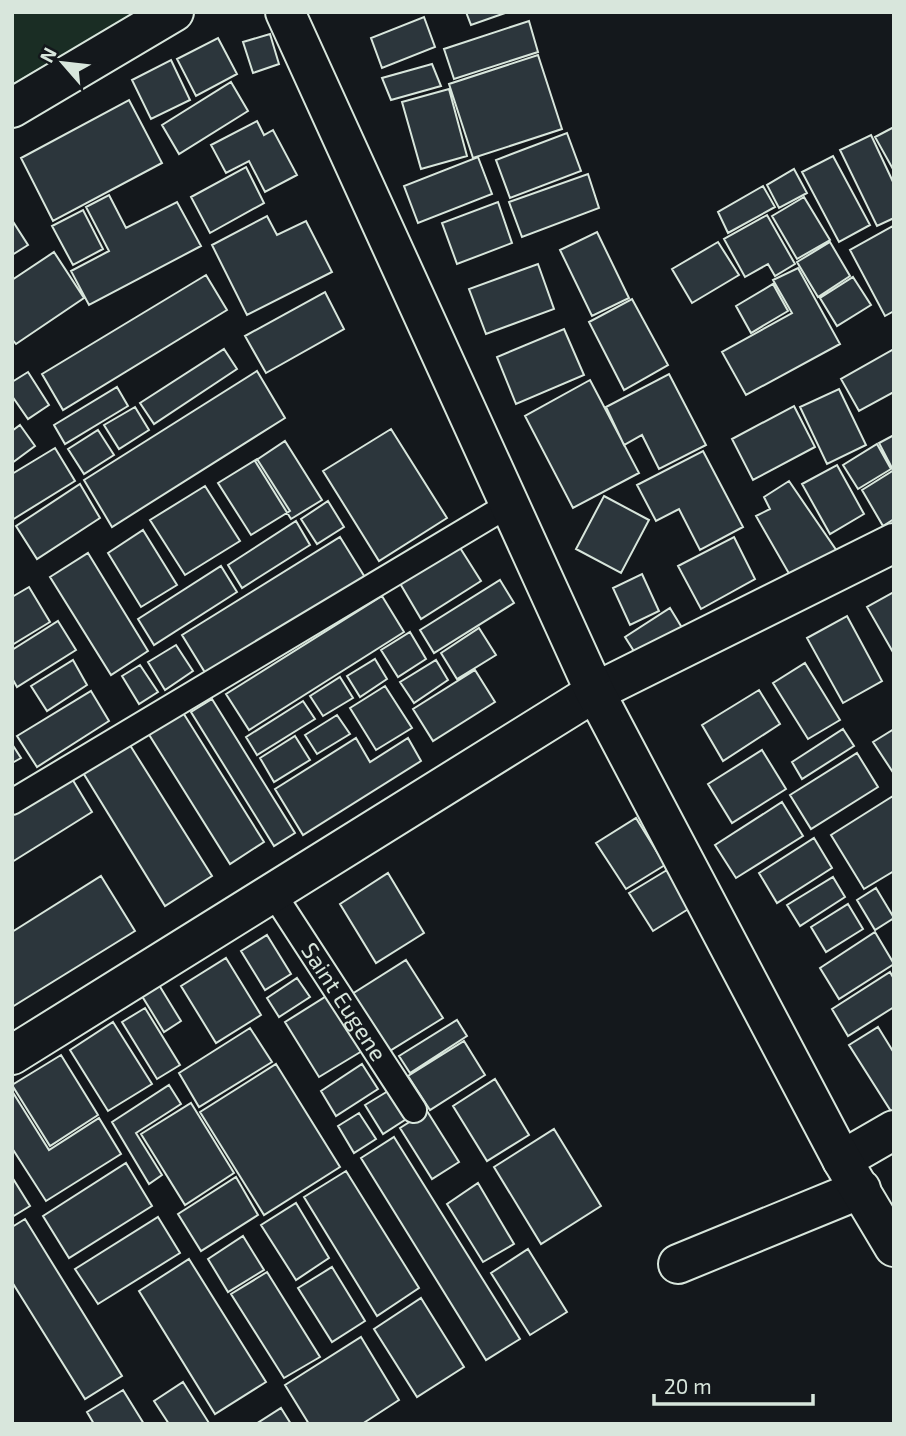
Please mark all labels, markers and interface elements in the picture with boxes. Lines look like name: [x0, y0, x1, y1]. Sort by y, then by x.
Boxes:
north arrow: [28, 28, 98, 98]
text: N: [34, 43, 61, 66]
street label: Saint Eugene: [296, 937, 393, 1066]
scale bar: [654, 1362, 813, 1406]
text: 20 m: [664, 1373, 712, 1398]

